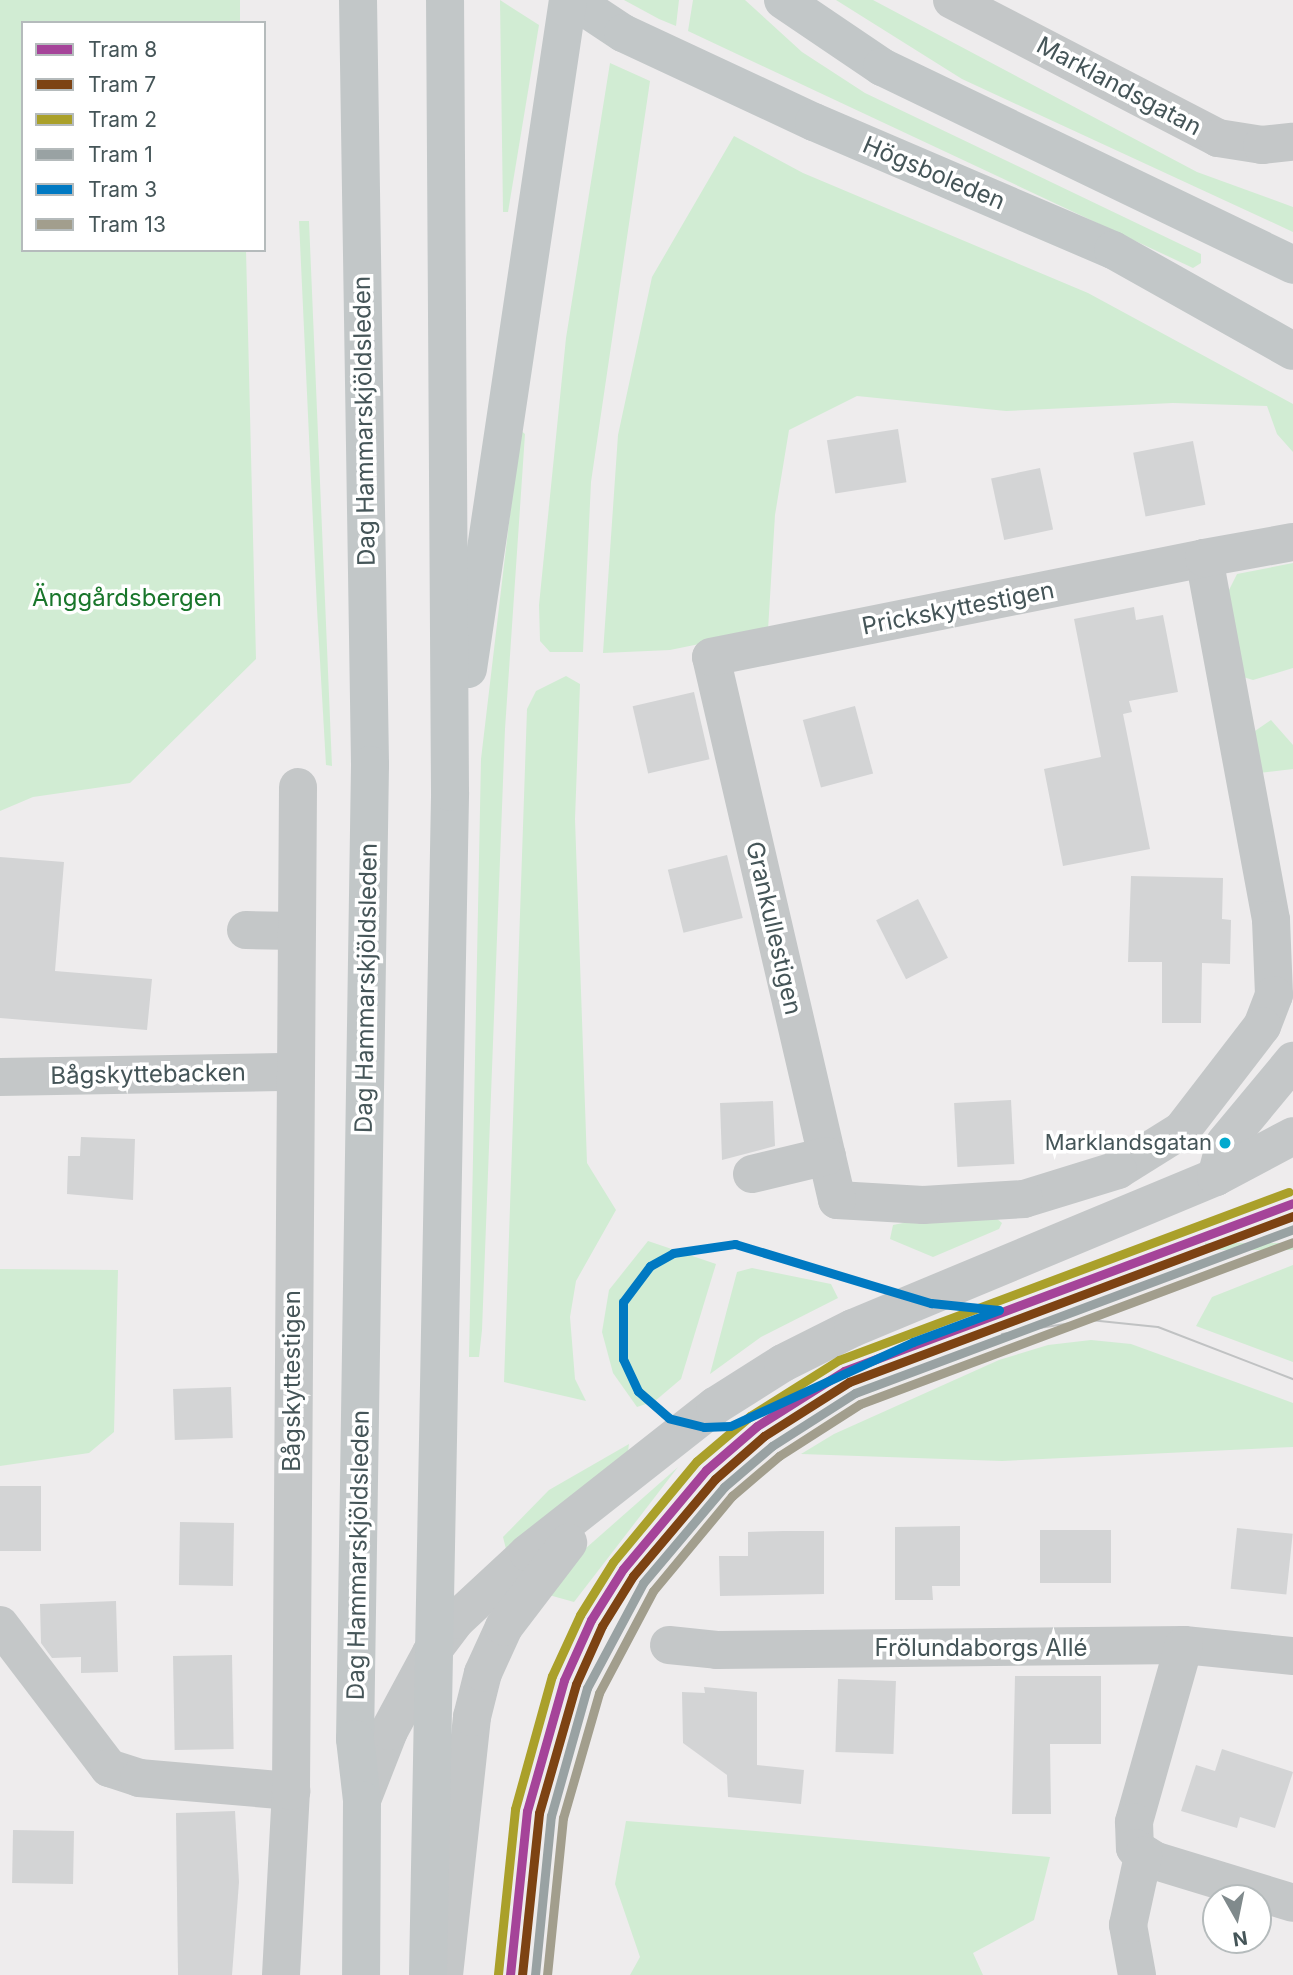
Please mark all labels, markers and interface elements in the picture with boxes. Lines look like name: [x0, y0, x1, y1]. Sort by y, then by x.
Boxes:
legend: [21, 21, 266, 252]
street label: Marklandsgatan: [1032, 30, 1206, 142]
text: Tram 8: [88, 37, 157, 62]
text: Tram 7: [88, 72, 156, 97]
text: Tram 2: [88, 107, 157, 132]
street label: Högsboleden: [859, 130, 1009, 216]
text: Tram 1: [88, 142, 153, 167]
text: Tram 3: [88, 177, 157, 202]
text: Tram 13: [88, 212, 166, 237]
street label: Dag Hammarskjöldsleden: [347, 276, 381, 566]
street label: Prickskyttestigen: [859, 575, 1057, 641]
park label: Änggårdsbergen: [32, 584, 222, 612]
street label: Grankullestigen: [740, 839, 808, 1017]
street label: Dag Hammarskjöldsleden: [349, 843, 383, 1133]
street label: Bågskyttebacken: [50, 1058, 246, 1090]
place label: Marklandsgatan: [1045, 1130, 1212, 1156]
marker: Marklandsgatan: [1218, 1136, 1232, 1150]
street label: Bågskyttestigen: [278, 1290, 306, 1472]
street label: Dag Hammarskjöldsleden: [341, 1410, 375, 1700]
street label: Frölundaborgs Allé: [875, 1634, 1087, 1662]
north arrow: [1202, 1884, 1272, 1954]
text: N: [1231, 1926, 1249, 1951]

